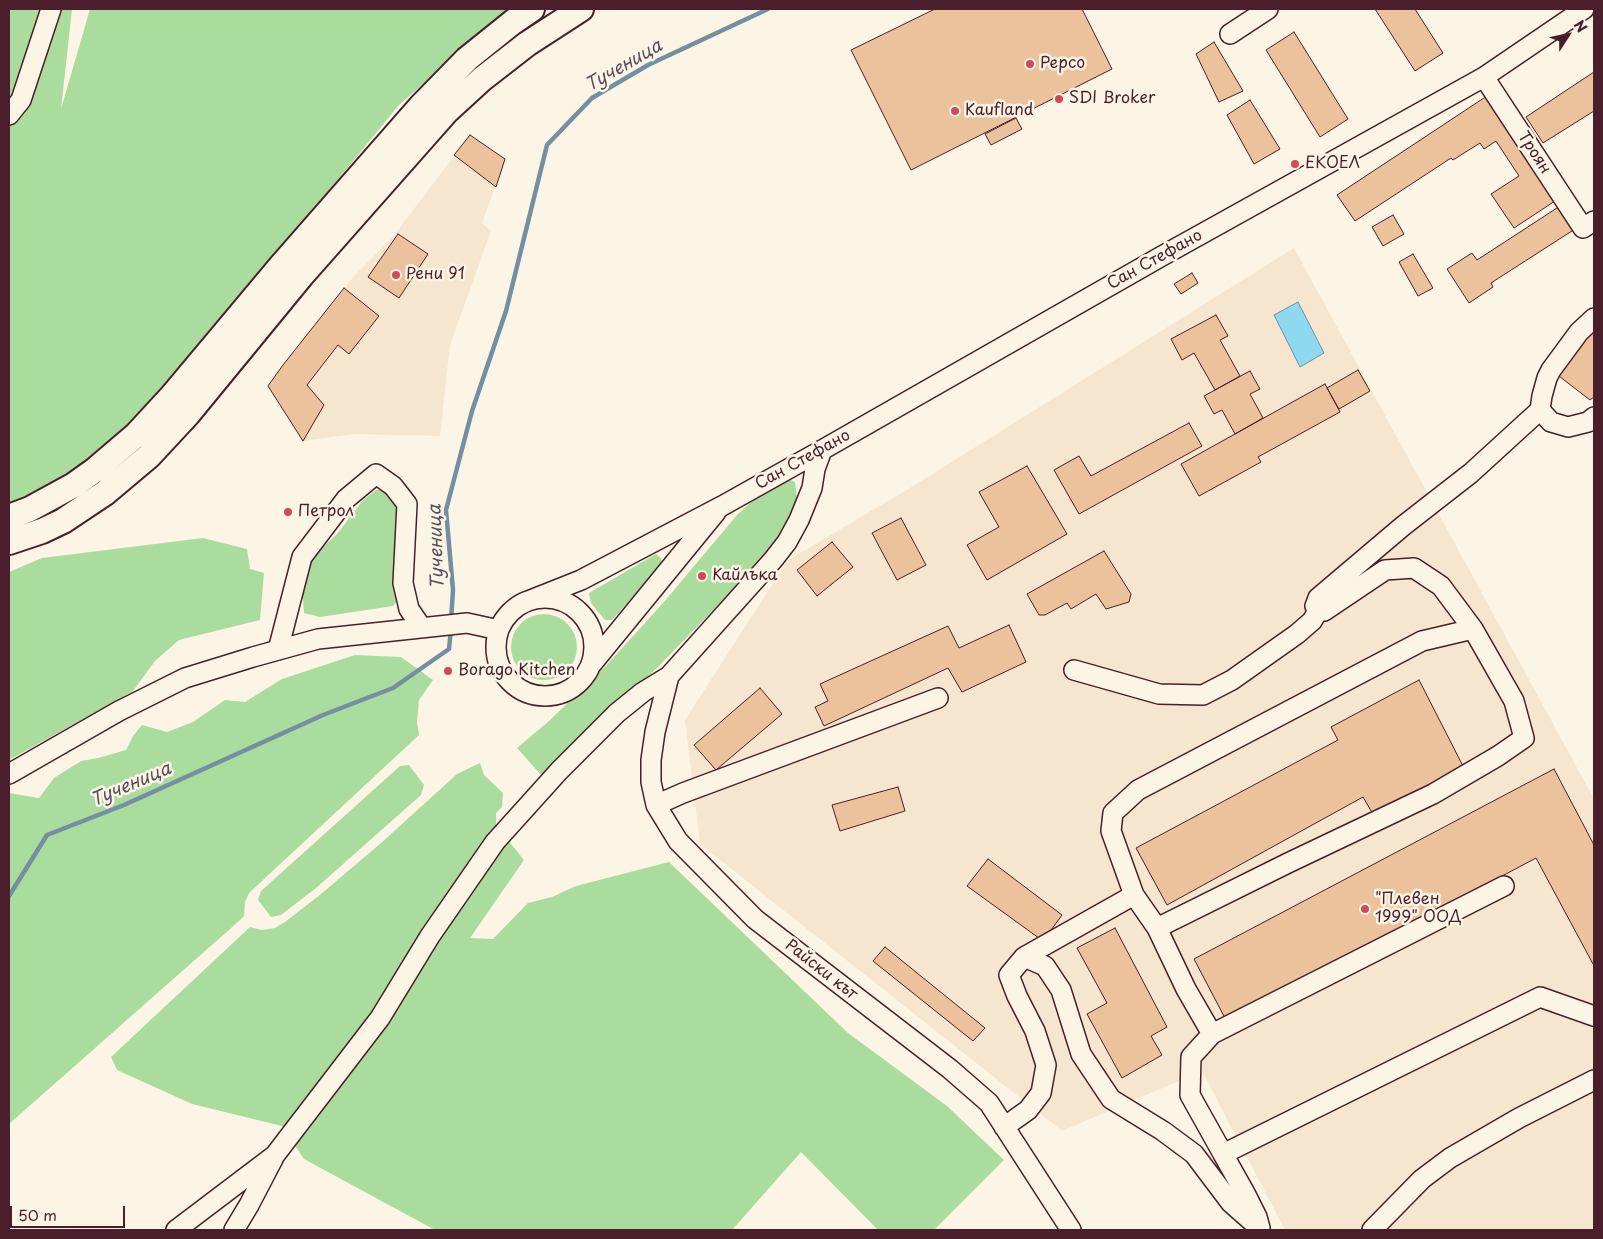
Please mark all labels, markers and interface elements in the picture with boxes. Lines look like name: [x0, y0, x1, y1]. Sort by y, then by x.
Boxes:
north arrow: [1543, 10, 1593, 60]
text: N: [1569, 16, 1592, 37]
water label: Тученица: [582, 35, 666, 97]
place label: Pepco: [1040, 54, 1085, 74]
marker: Pepco: [1024, 58, 1036, 70]
place label: SDI Broker: [1069, 89, 1155, 109]
marker: SDI Broker: [1053, 93, 1065, 105]
place label: Kaufland: [965, 101, 1034, 121]
marker: Kaufland: [949, 105, 961, 117]
street label: Троян: [1513, 128, 1555, 178]
place label: ЕКОЕЛ: [1305, 154, 1360, 174]
marker: ЕКОЕЛ: [1289, 158, 1301, 170]
street label: Сан Стефано: [1104, 226, 1206, 294]
place label: Рени 91: [406, 265, 465, 285]
marker: Рени 91: [390, 269, 402, 281]
street label: Сан Стефано: [752, 426, 854, 494]
place label: Петрол: [298, 502, 354, 522]
water label: Тученица: [425, 504, 449, 590]
marker: Петрол: [282, 506, 294, 518]
place label: Кайлъка: [712, 566, 778, 586]
marker: Кайлъка: [696, 570, 708, 582]
place label: Borago Kitchen: [458, 661, 575, 681]
marker: Borago Kitchen: [442, 665, 454, 677]
water label: Тученица: [88, 758, 174, 812]
place label: "Плевен 1999" ООД: [1375, 890, 1462, 928]
marker: "Плевен 1999" ООД: [1359, 903, 1371, 915]
street label: Райски кът: [781, 936, 861, 1004]
scale bar: [12, 1196, 128, 1228]
text: 50 m: [18, 1203, 57, 1226]

